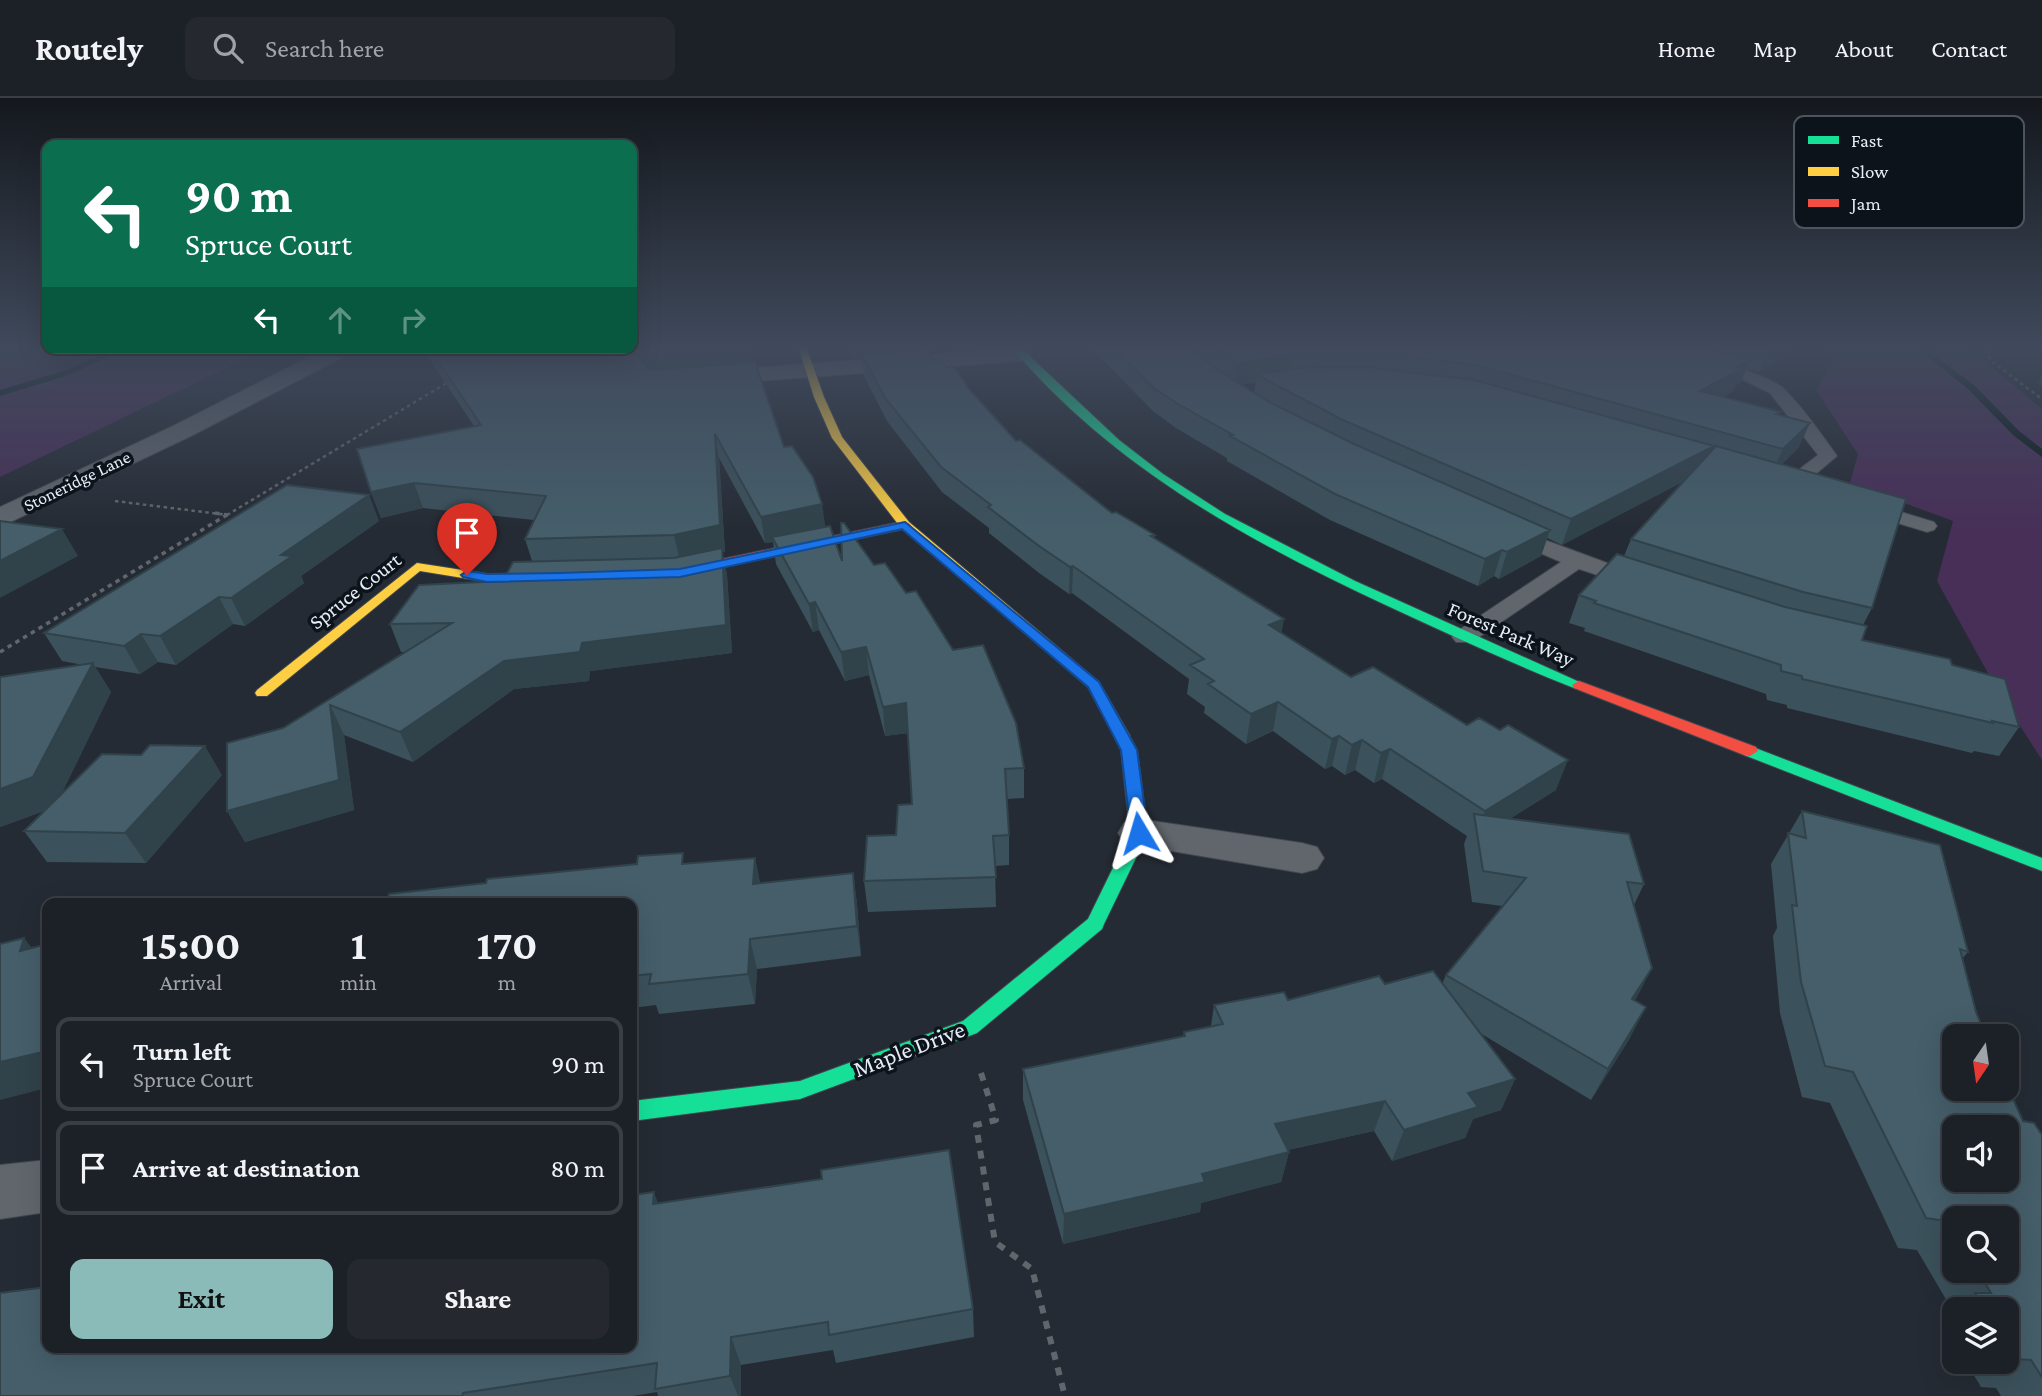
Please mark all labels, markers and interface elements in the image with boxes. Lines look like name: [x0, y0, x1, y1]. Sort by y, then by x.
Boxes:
search box: [185, 17, 675, 80]
icon: search: [209, 29, 247, 67]
text: Routely: [35, 30, 143, 67]
text: Search here: [265, 34, 384, 63]
text: Home: [1658, 35, 1715, 62]
text: Map: [1753, 35, 1797, 62]
text: About: [1835, 35, 1893, 62]
text: Contact: [1931, 35, 2007, 62]
legend: [1794, 116, 2024, 228]
text: Fast: [1851, 130, 1883, 151]
text: Slow: [1851, 161, 1888, 182]
icon: left: [70, 168, 161, 259]
text: 90 m: [185, 168, 292, 223]
text: Jam: [1849, 193, 1881, 214]
text: Spruce Court: [185, 226, 352, 262]
icon: left: [248, 301, 286, 339]
icon: ahead: [321, 301, 359, 339]
icon: right: [394, 301, 432, 339]
street label: Stoneridge Lane: [20, 447, 134, 515]
pin: [437, 503, 497, 575]
icon: arrive: [448, 514, 486, 552]
street label: Spruce Court: [304, 547, 406, 634]
street label: Forest Park Way: [1444, 597, 1578, 671]
position arrow: [1102, 796, 1176, 870]
text: 15:00: [142, 921, 241, 968]
text: 1: [351, 921, 366, 968]
text: 170: [476, 921, 537, 968]
text: Arrival: [160, 969, 222, 995]
text: min: [340, 969, 377, 995]
text: m: [498, 969, 516, 995]
street label: Maple Drive: [849, 1015, 968, 1082]
north arrow: [1942, 1024, 2020, 1101]
map controls: [1942, 1024, 2019, 1374]
text: Turn left: [133, 1037, 231, 1066]
icon: left: [74, 1045, 112, 1083]
text: 90 m: [551, 1050, 605, 1079]
text: Spruce Court: [133, 1066, 253, 1092]
button: sound: [1942, 1115, 2019, 1192]
icon: arrive: [74, 1149, 112, 1187]
text: Arrive at destination: [133, 1154, 360, 1183]
text: 80 m: [551, 1154, 605, 1183]
button: search: [1942, 1206, 2019, 1283]
button: Exit: [70, 1259, 333, 1339]
button: Share: [347, 1259, 609, 1339]
button: layers: [1942, 1297, 2019, 1374]

